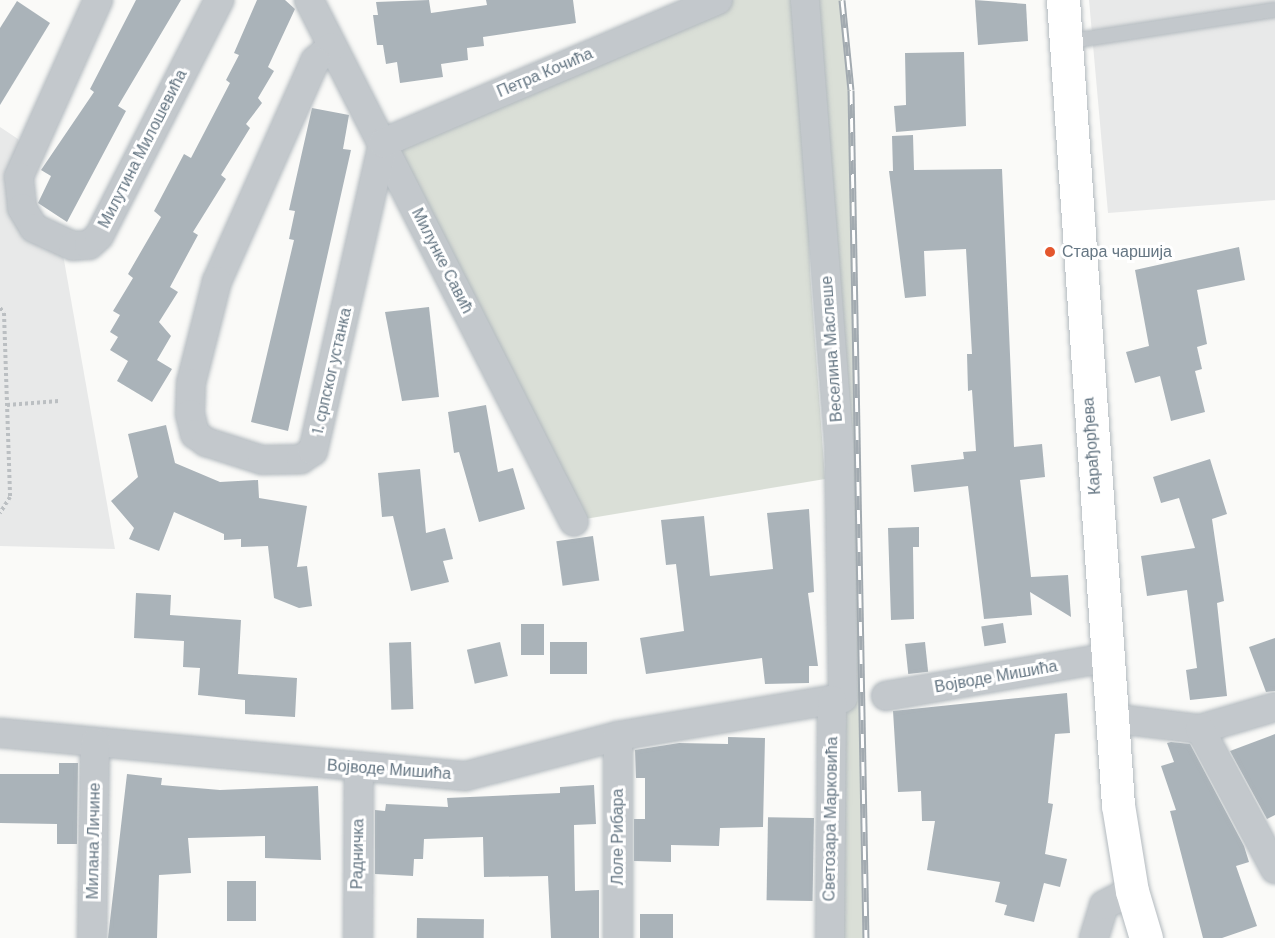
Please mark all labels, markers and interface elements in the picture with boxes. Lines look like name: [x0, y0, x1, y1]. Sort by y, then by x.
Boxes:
street label: Петра Кочића: [494, 44, 596, 102]
street label: Милутина Милошевића: [95, 66, 191, 232]
street label: Милунке Савић: [407, 205, 477, 317]
place label: Стара чаршија: [1062, 242, 1172, 262]
marker: Стара чаршија: [1043, 245, 1057, 259]
street label: Веселина Маслеше: [817, 275, 847, 423]
street label: 1. српског устанка: [308, 306, 356, 436]
street label: Карађорђева: [1079, 397, 1105, 495]
street label: Војводе Мишића: [933, 657, 1059, 697]
street label: Светозара Марковића: [820, 736, 842, 902]
street label: Војводе Мишића: [326, 756, 452, 784]
street label: Милана Личине: [83, 782, 105, 900]
street label: Лоле Рибара: [608, 789, 628, 885]
street label: Радничка: [348, 818, 368, 890]

